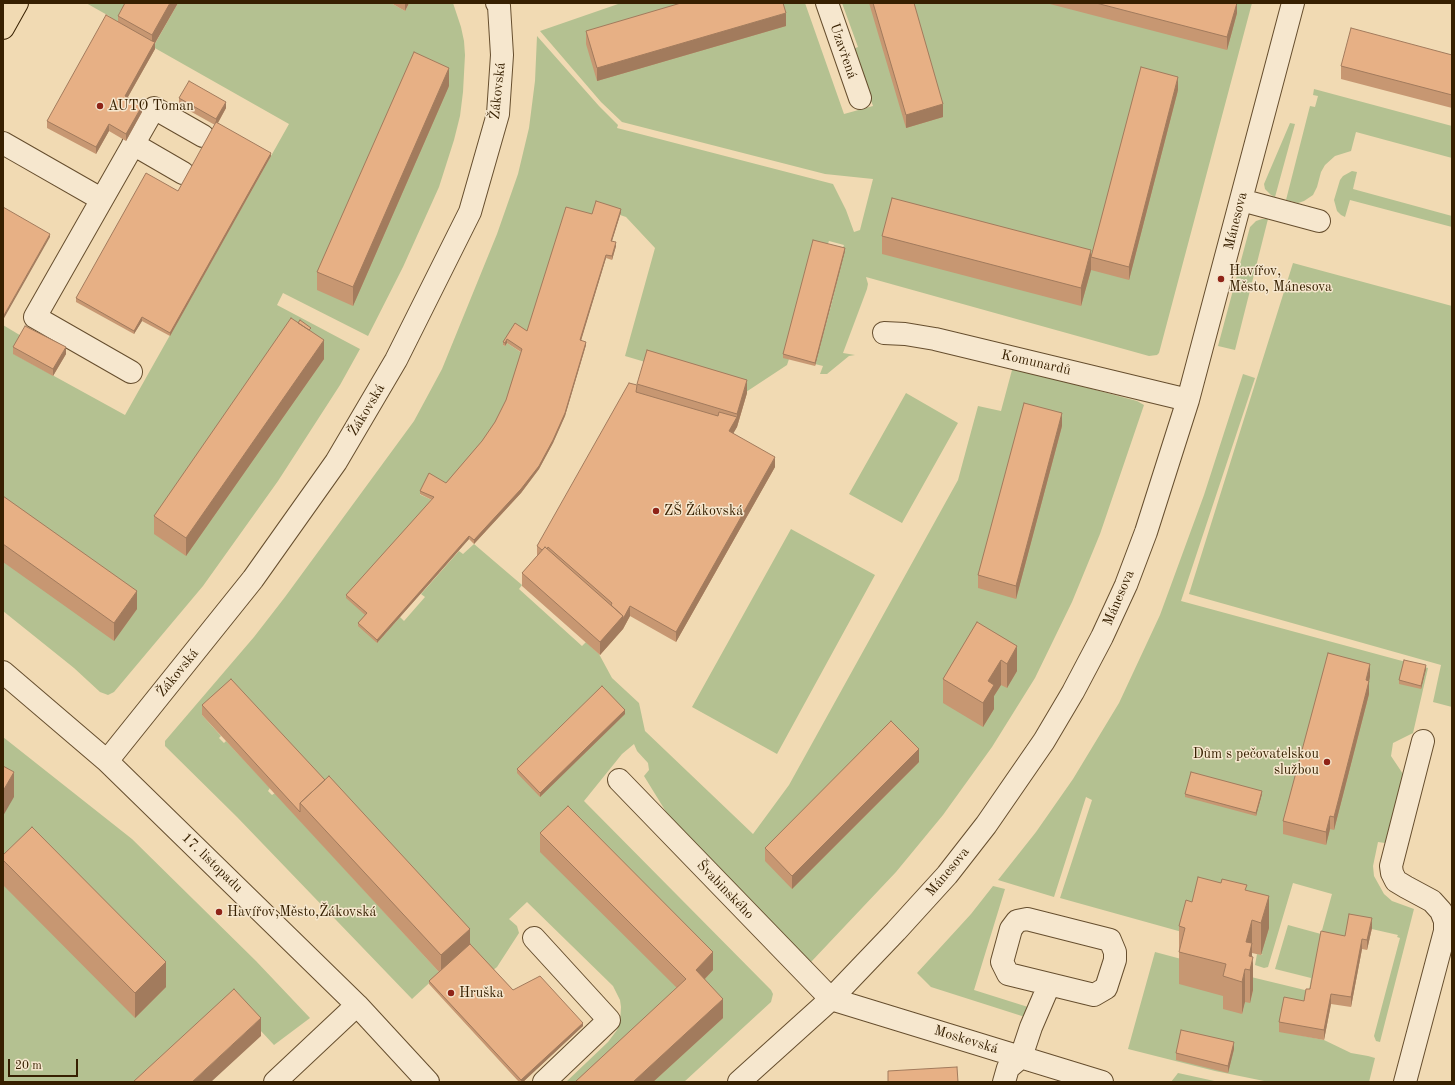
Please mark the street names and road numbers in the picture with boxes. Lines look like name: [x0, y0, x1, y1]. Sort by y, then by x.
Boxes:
street label: Uzavřená: [826, 21, 860, 81]
street label: Žákovská: [487, 62, 509, 120]
street label: Mánesova: [1221, 190, 1251, 252]
street label: Komunardů: [999, 347, 1073, 379]
street label: Žákovská: [345, 381, 389, 439]
street label: Mánesova: [1100, 568, 1138, 628]
street label: Žákovská: [153, 645, 203, 701]
street label: 17. listopadu: [178, 830, 246, 896]
street label: Mánesova: [923, 844, 973, 900]
street label: Švabinského: [693, 857, 757, 923]
street label: Moskevská: [932, 1022, 1000, 1058]

